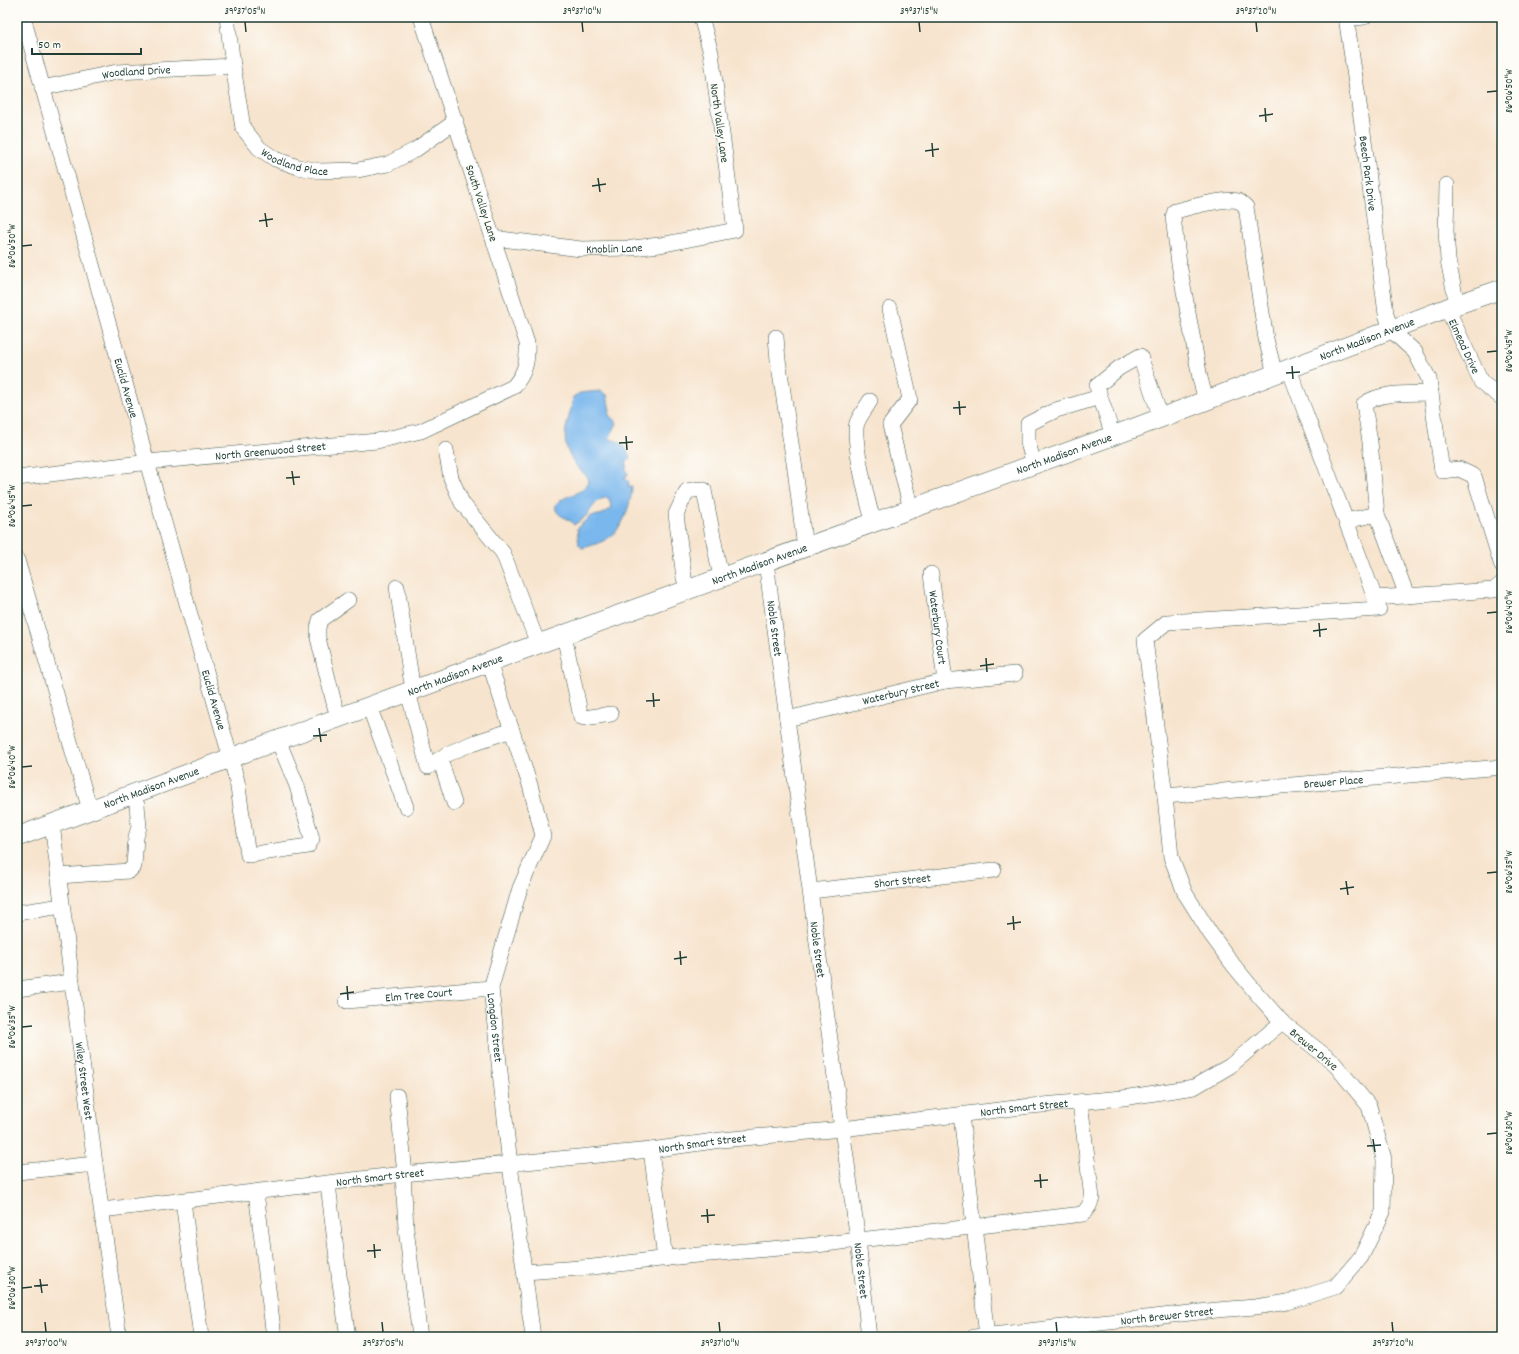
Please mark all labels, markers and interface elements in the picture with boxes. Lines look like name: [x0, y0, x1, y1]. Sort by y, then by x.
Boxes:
text: 39°37'05"N: [224, 5, 266, 19]
text: 39°37'10"N: [563, 5, 601, 19]
text: 39°37'15"N: [900, 5, 938, 19]
text: 39°37'20"N: [1236, 5, 1276, 19]
scale bar: [32, 30, 141, 56]
text: 50 m: [38, 37, 61, 54]
street label: Woodland Drive: [101, 62, 171, 85]
text: 86°06'50"W: [1503, 69, 1517, 113]
street label: North Valley Lane: [705, 83, 732, 164]
street label: Beech Park Drive: [1354, 135, 1380, 212]
street label: Woodland Place: [257, 145, 328, 181]
street label: South Valley Lane: [460, 163, 501, 244]
text: 86°06'50"W: [6, 224, 20, 268]
street label: Knoblin Lane: [586, 240, 644, 259]
street label: North Madison Avenue: [1318, 314, 1417, 366]
street label: Elmead Drive: [1443, 316, 1483, 377]
text: 86°06'45"W: [1503, 329, 1517, 372]
street label: Euclid Avenue: [108, 356, 141, 420]
street label: North Madison Avenue: [1014, 430, 1115, 480]
street label: North Greenwood Street: [215, 439, 327, 466]
text: 86°06'45"W: [6, 484, 20, 527]
street label: North Madison Avenue: [710, 540, 810, 590]
street label: Waterbury Court: [923, 590, 950, 666]
text: 86°06'40"W: [1503, 590, 1517, 634]
street label: Noble Street: [761, 599, 786, 658]
street label: North Madison Avenue: [405, 651, 505, 702]
street label: Euclid Avenue: [196, 668, 229, 732]
street label: Waterbury Street: [861, 676, 942, 711]
text: 86°06'40"W: [6, 745, 20, 789]
street label: North Madison Avenue: [102, 763, 202, 814]
street label: Brewer Place: [1303, 772, 1364, 794]
text: 86°06'35"W: [1503, 850, 1517, 893]
street label: Short Street: [873, 870, 932, 894]
street label: Noble Street: [804, 921, 829, 979]
street label: Elm Tree Court: [385, 984, 454, 1008]
street label: Longdon Street: [482, 992, 506, 1064]
text: 86°06'35"W: [6, 1005, 20, 1048]
street label: Brewer Drive: [1285, 1025, 1341, 1076]
street label: Wiley Street West: [70, 1041, 96, 1122]
street label: North Smart Street: [979, 1096, 1070, 1122]
text: 86°06'30"W: [1503, 1111, 1517, 1155]
street label: North Smart Street: [657, 1131, 748, 1159]
street label: North Smart Street: [335, 1165, 425, 1192]
street label: Noble Street: [848, 1242, 872, 1300]
text: 86°06'30"W: [6, 1266, 20, 1310]
street label: North Brewer Street: [1120, 1303, 1215, 1331]
text: 39°37'00"N: [25, 1337, 67, 1351]
text: 39°37'05"N: [362, 1337, 404, 1351]
text: 39°37'10"N: [701, 1337, 739, 1351]
text: 39°37'15"N: [1038, 1337, 1076, 1351]
text: 39°37'20"N: [1373, 1337, 1413, 1351]

